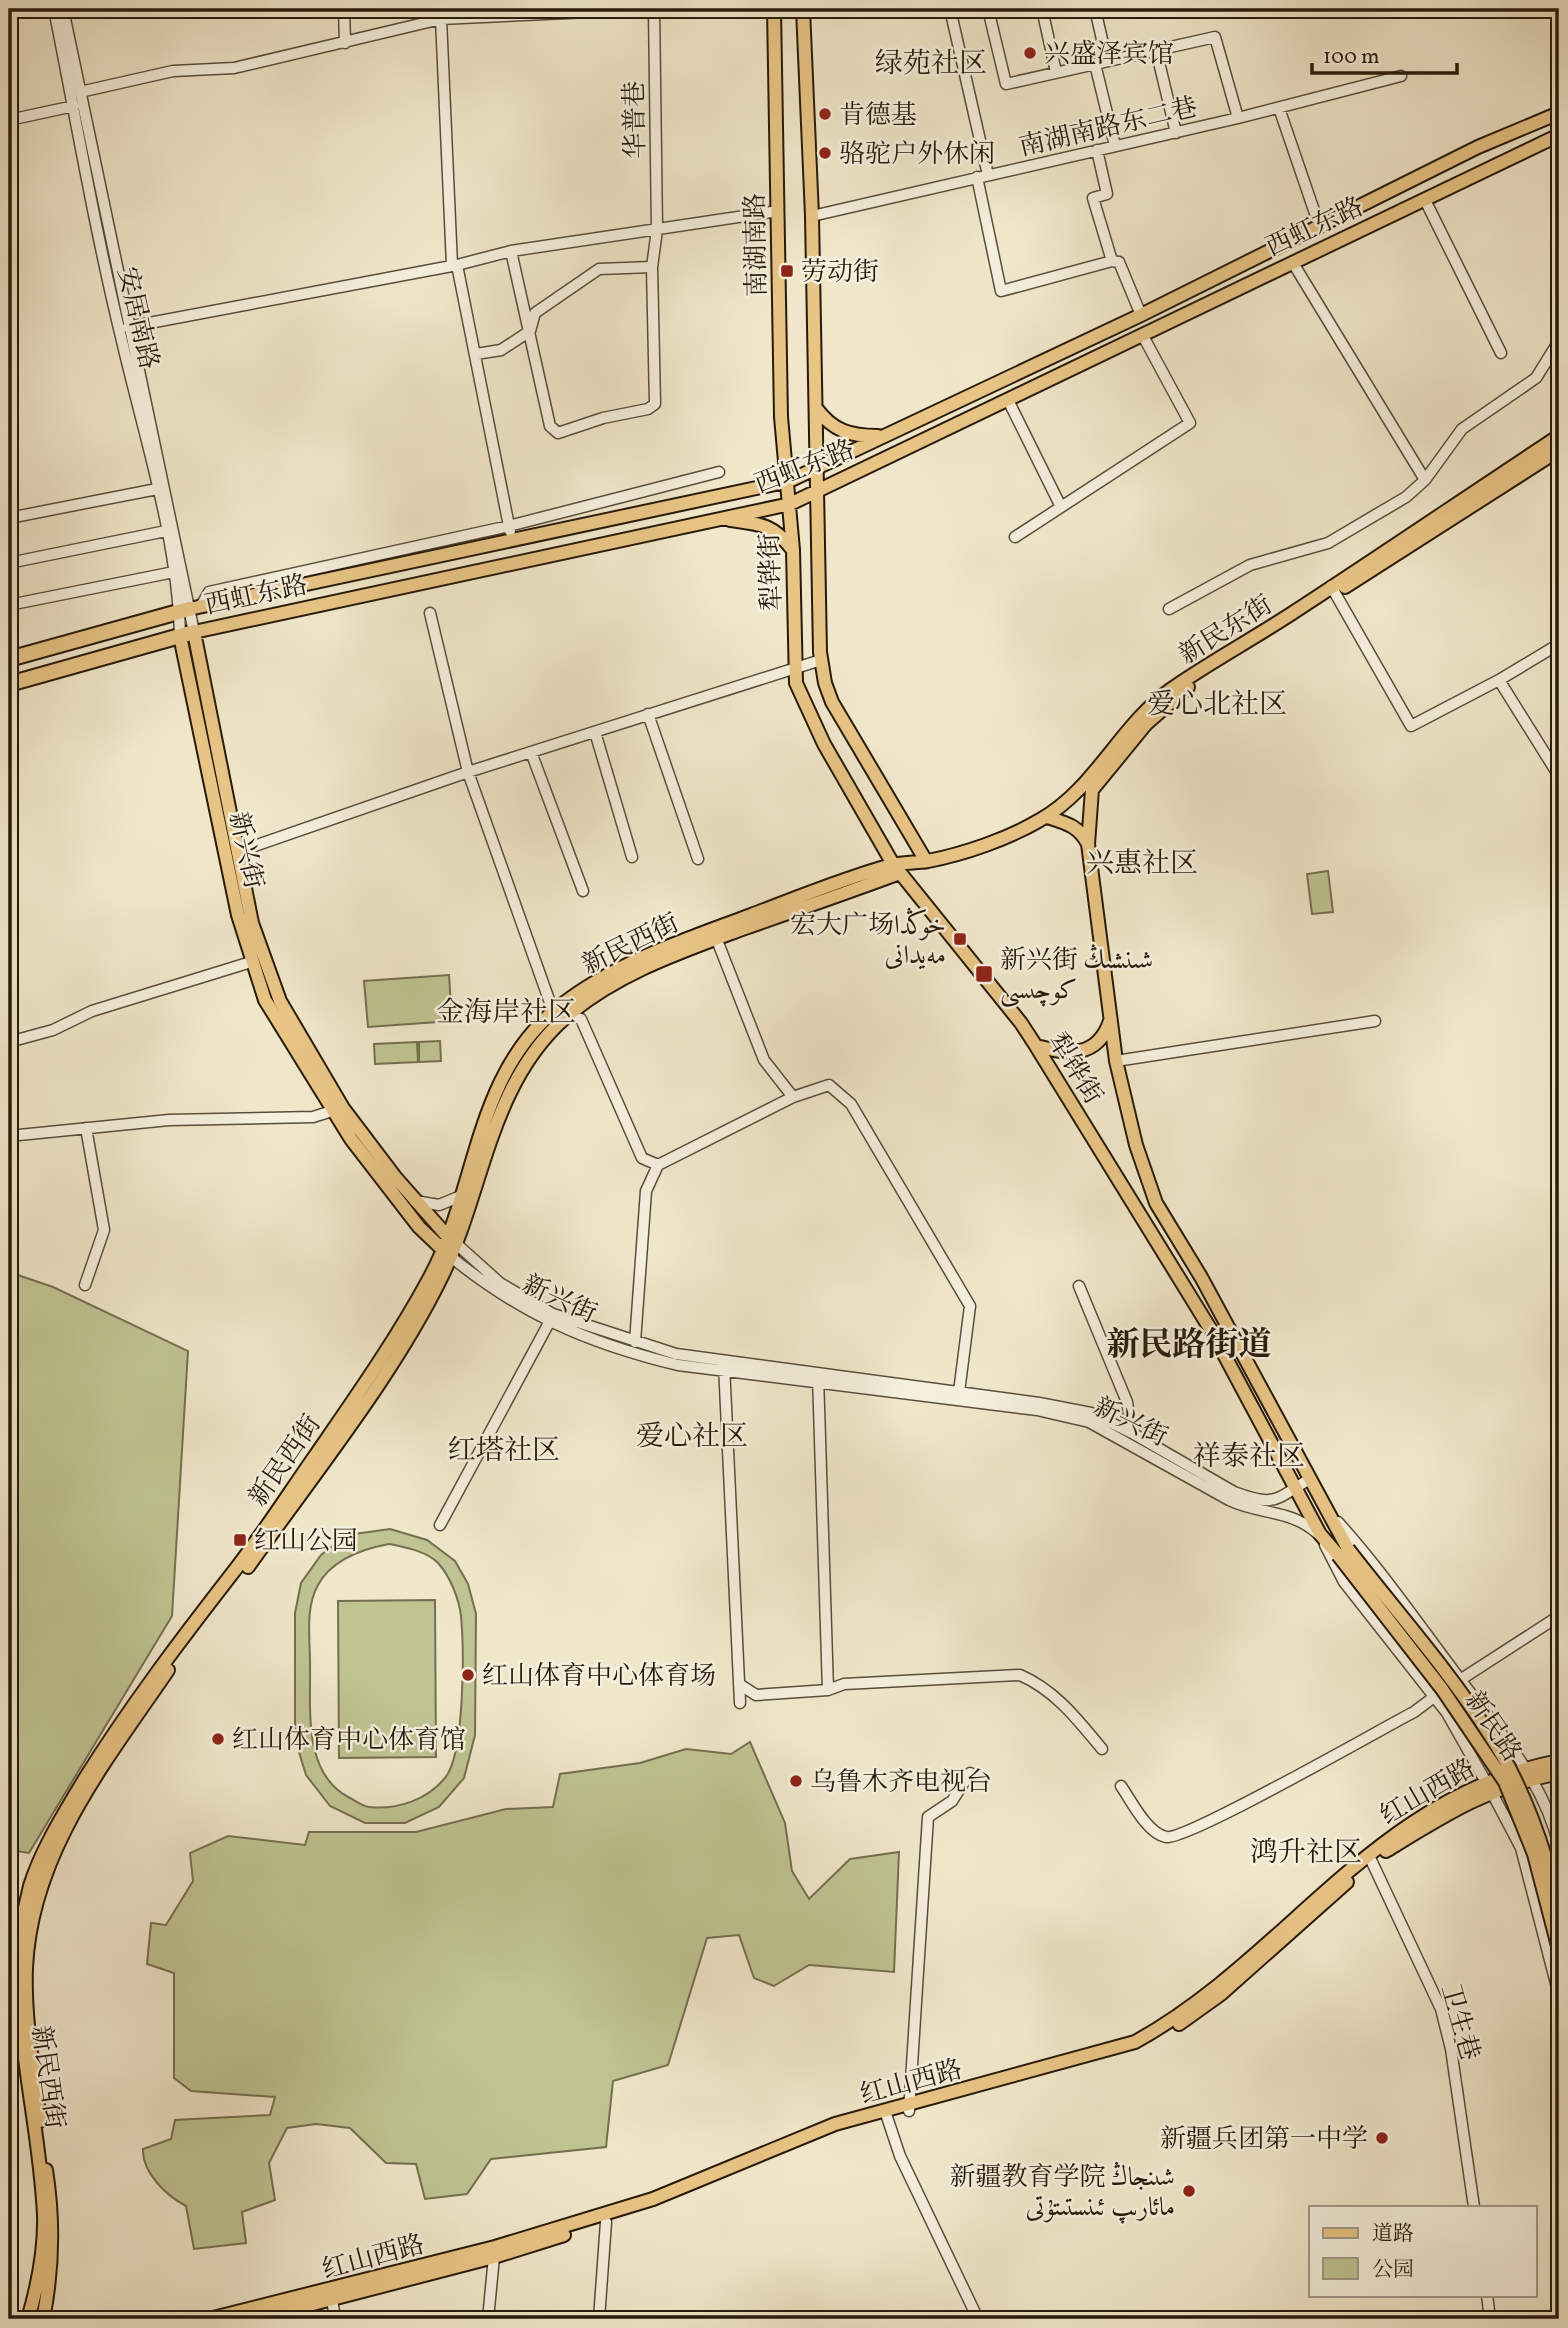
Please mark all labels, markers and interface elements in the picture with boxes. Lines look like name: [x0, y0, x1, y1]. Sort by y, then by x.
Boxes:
scale bar: [1312, 32, 1458, 76]
place label: 兴盛泽宾馆: [1044, 37, 1174, 73]
text: 100 m: [1323, 43, 1380, 72]
district label: 绿苑社区: [875, 45, 987, 84]
marker: 兴盛泽宾馆: [1022, 45, 1038, 61]
street label: 华普巷: [617, 81, 655, 159]
street label: 南湖南路东二巷: [1016, 90, 1201, 166]
place label: 肯德基: [839, 98, 917, 134]
marker: 肯德基: [817, 106, 833, 122]
place label: 骆驼户外休闲: [839, 137, 995, 173]
marker: 骆驼户外休闲: [817, 145, 833, 161]
street label: 西虹东路: [1260, 190, 1370, 266]
street label: 南湖南路: [738, 193, 776, 297]
place label: 劳动街: [801, 255, 879, 291]
marker: 劳动街: [779, 263, 795, 279]
street label: 安居南路: [108, 264, 166, 373]
street label: 西虹东路: [750, 432, 860, 503]
street label: 犁铧街: [753, 532, 791, 612]
street label: 西虹东路: [202, 568, 311, 624]
street label: 新民东街: [1172, 588, 1280, 674]
district label: 爱心北社区: [1147, 686, 1287, 725]
street label: 新兴街: [219, 809, 271, 892]
district label: 兴惠社区: [1086, 845, 1198, 884]
street label: 新民西街: [576, 906, 686, 984]
place label: 宏大广场خوڭدا مەيدانى: [790, 907, 946, 974]
marker: 宏大广场خوڭدا مەيدانى: [952, 931, 968, 947]
place label: 新兴街 شىنشىڭ كوچىسى: [1000, 943, 1153, 1009]
marker: 新兴街 شىنشىڭ كوچىسى: [974, 964, 994, 984]
district label: 金海岸社区: [436, 994, 576, 1033]
street label: 犁铧街: [1038, 1026, 1110, 1112]
street label: 新兴街: [516, 1267, 602, 1333]
district label: 新民路街道: [1107, 1324, 1272, 1370]
street label: 新兴街: [1087, 1390, 1173, 1456]
street label: 新民西街: [241, 1408, 330, 1514]
district label: 爱心社区: [636, 1418, 748, 1457]
district label: 红塔社区: [448, 1432, 560, 1471]
district label: 祥泰社区: [1193, 1438, 1305, 1477]
place label: 红山公园: [254, 1524, 358, 1560]
marker: 红山公园: [232, 1532, 248, 1548]
place label: 红山体育中心体育场: [482, 1659, 716, 1695]
marker: 红山体育中心体育场: [460, 1667, 476, 1683]
street label: 新民路: [1456, 1685, 1529, 1770]
place label: 红山体育中心体育馆: [232, 1723, 466, 1759]
marker: 红山体育中心体育馆: [210, 1731, 226, 1747]
street label: 红山西路: [1374, 1751, 1482, 1834]
place label: 乌鲁木齐电视台: [810, 1765, 992, 1801]
marker: 乌鲁木齐电视台: [788, 1773, 804, 1789]
district label: 鸿升社区: [1250, 1834, 1362, 1873]
street label: 卫生巷: [1431, 1980, 1487, 2065]
street label: 新民西街: [22, 2023, 72, 2131]
street label: 红山西路: [857, 2052, 966, 2114]
place label: 新疆兵团第一中学: [1160, 2122, 1368, 2158]
marker: 新疆兵团第一中学: [1374, 2130, 1390, 2146]
place label: 新疆教育学院 شىنجاڭ مائارىپ ئىنستىتۇتى: [949, 2160, 1175, 2226]
marker: 新疆教育学院 شىنجاڭ مائارىپ ئىنستىتۇتى: [1181, 2183, 1197, 2199]
legend: [1309, 2206, 1536, 2296]
text: 道路: [1372, 2220, 1414, 2249]
street label: 红山西路: [319, 2227, 428, 2289]
text: 公园: [1372, 2256, 1414, 2285]

